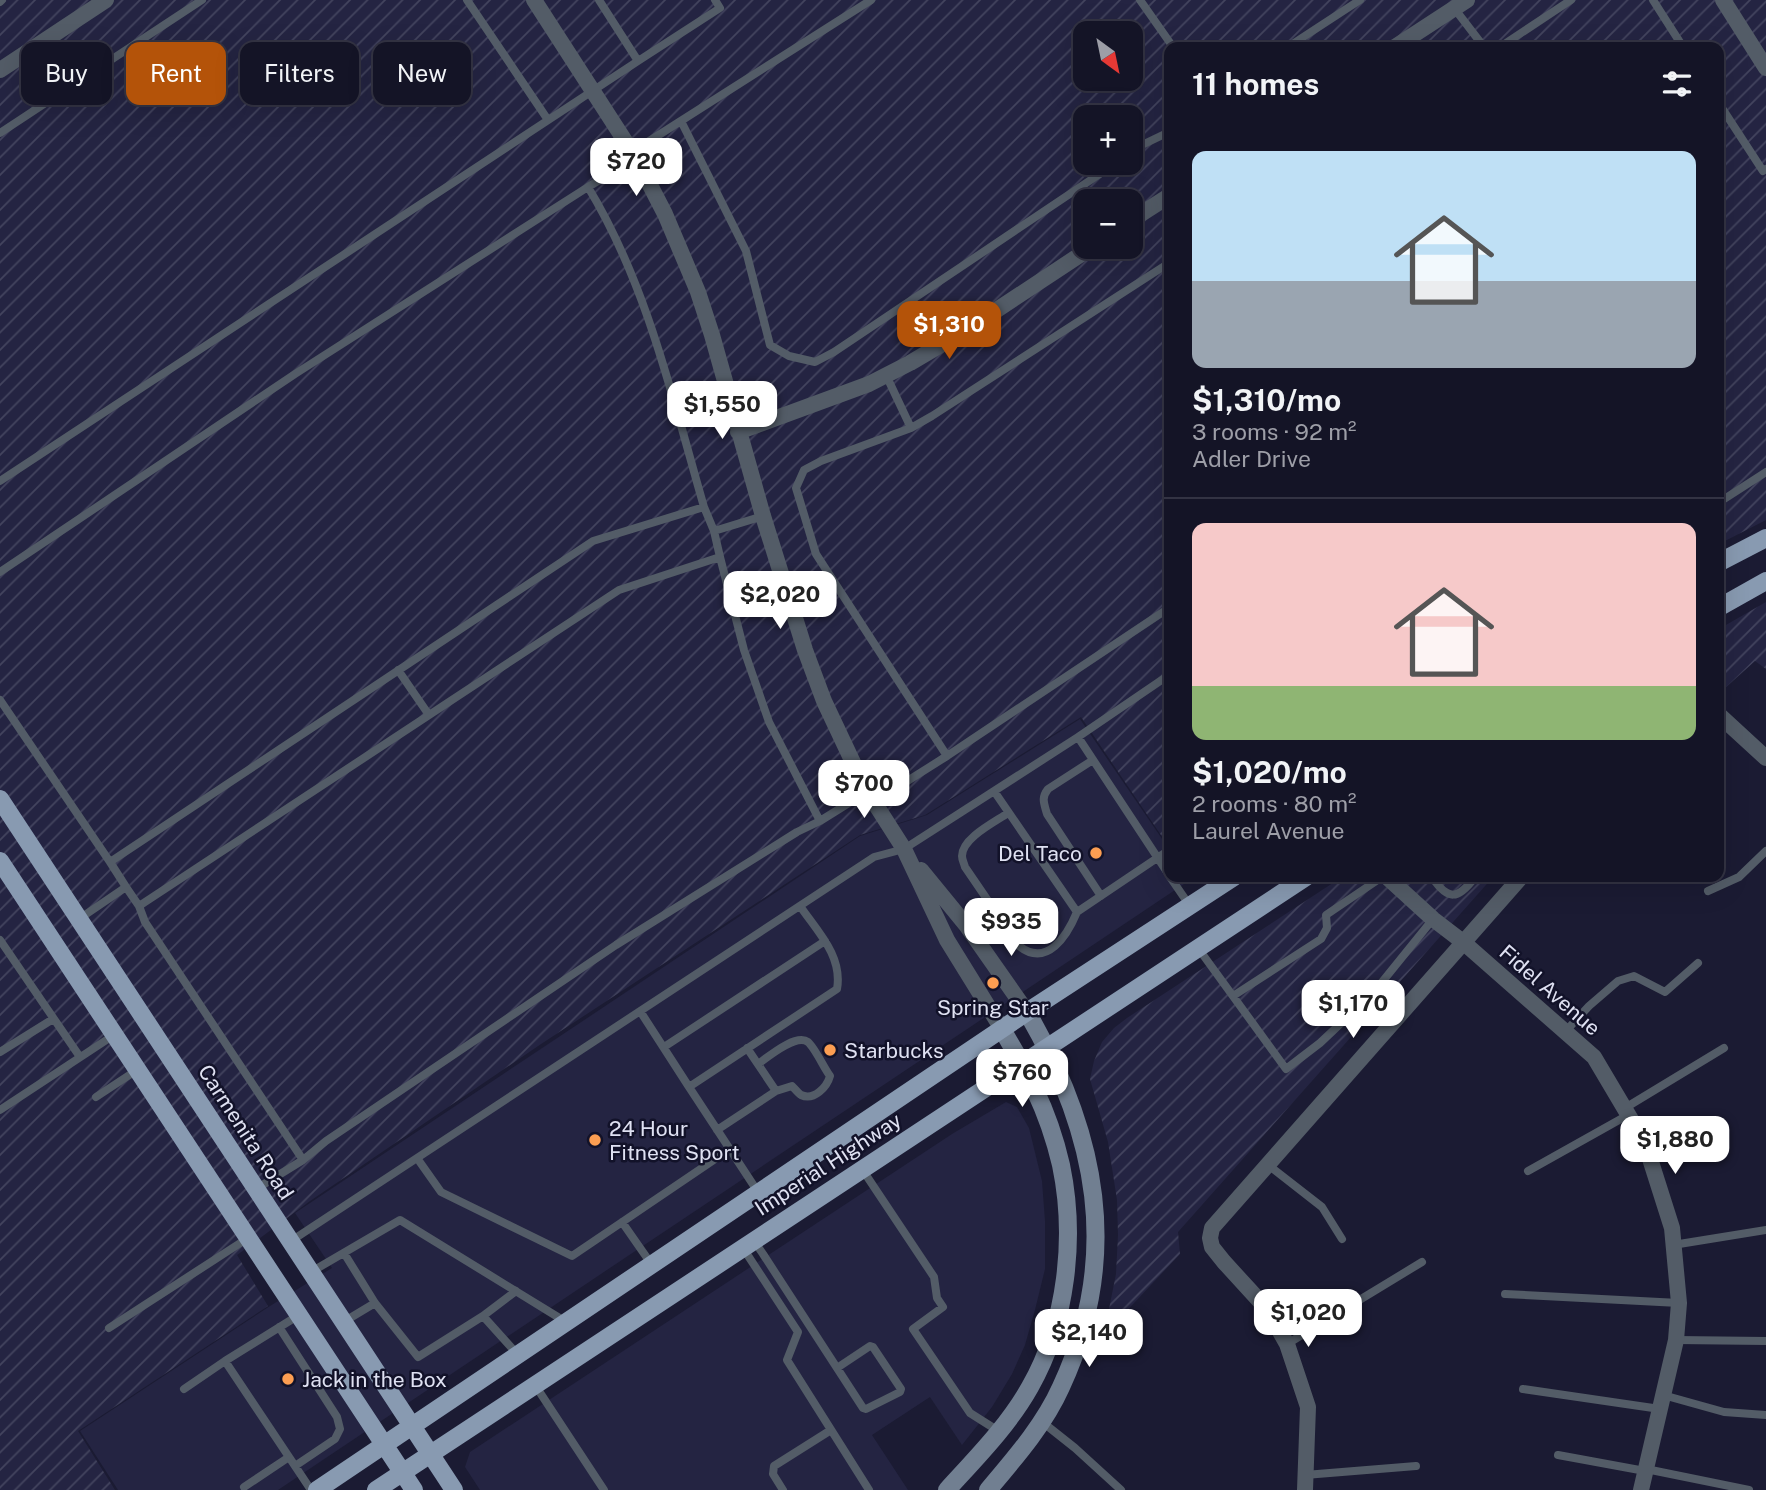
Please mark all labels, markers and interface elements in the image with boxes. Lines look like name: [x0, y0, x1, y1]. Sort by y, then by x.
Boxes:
north arrow: [1073, 21, 1143, 91]
map controls: [1073, 21, 1143, 259]
chip: Buy: [21, 42, 112, 105]
chip: Rent: [126, 42, 226, 105]
chip: Filters: [240, 42, 359, 105]
chip: New: [373, 42, 471, 105]
icon: filters: [1658, 65, 1696, 103]
text: 11 homes: [1192, 66, 1319, 102]
button: +: [1073, 105, 1143, 175]
pin: $720: [595, 138, 677, 198]
text: $720: [606, 147, 666, 174]
button: −: [1073, 189, 1143, 259]
icon: home: [1381, 197, 1507, 323]
pin: $1,310: [892, 302, 1006, 361]
text: $1,310: [913, 310, 985, 337]
pin: $1,550: [665, 382, 779, 441]
text: $1,310/mo: [1192, 382, 1341, 418]
text: $1,550: [683, 390, 761, 417]
text: 3 rooms · 92 m²: [1192, 418, 1357, 445]
text: Adler Drive: [1192, 445, 1311, 472]
icon: home: [1381, 569, 1507, 695]
pin: $2,020: [723, 572, 837, 631]
text: $2,020: [740, 580, 820, 607]
text: $1,020/mo: [1192, 754, 1347, 790]
pin: $700: [823, 760, 905, 820]
text: $700: [834, 769, 894, 796]
text: 2 rooms · 80 m²: [1192, 790, 1357, 817]
text: Laurel Avenue: [1192, 817, 1345, 844]
place label: Del Taco: [998, 841, 1082, 866]
marker: Del Taco: [1088, 845, 1104, 861]
pin: $935: [970, 898, 1052, 958]
text: $935: [980, 907, 1042, 934]
street label: Fidel Avenue: [1494, 939, 1606, 1041]
marker: Spring Star: [985, 975, 1001, 991]
pin: $1,170: [1296, 981, 1410, 1040]
text: $1,170: [1318, 989, 1388, 1016]
place label: Spring Star: [937, 995, 1049, 1020]
place label: Starbucks: [844, 1038, 944, 1063]
marker: Starbucks: [822, 1042, 838, 1058]
pin: $760: [981, 1050, 1063, 1109]
text: $760: [992, 1058, 1052, 1085]
street label: Carmenita Road: [193, 1060, 299, 1204]
street label: Imperial Highway: [750, 1107, 906, 1221]
place label: 24 Hour Fitness Sport: [609, 1116, 740, 1165]
pin: $1,880: [1618, 1116, 1732, 1176]
text: $1,880: [1636, 1125, 1714, 1152]
marker: 24 Hour Fitness Sport: [587, 1132, 603, 1148]
pin: $1,020: [1251, 1290, 1365, 1349]
text: $1,020: [1270, 1298, 1346, 1325]
pin: $2,140: [1032, 1310, 1146, 1369]
text: $2,140: [1051, 1318, 1127, 1345]
place label: Jack in the Box: [302, 1367, 447, 1392]
marker: Jack in the Box: [280, 1371, 296, 1387]

